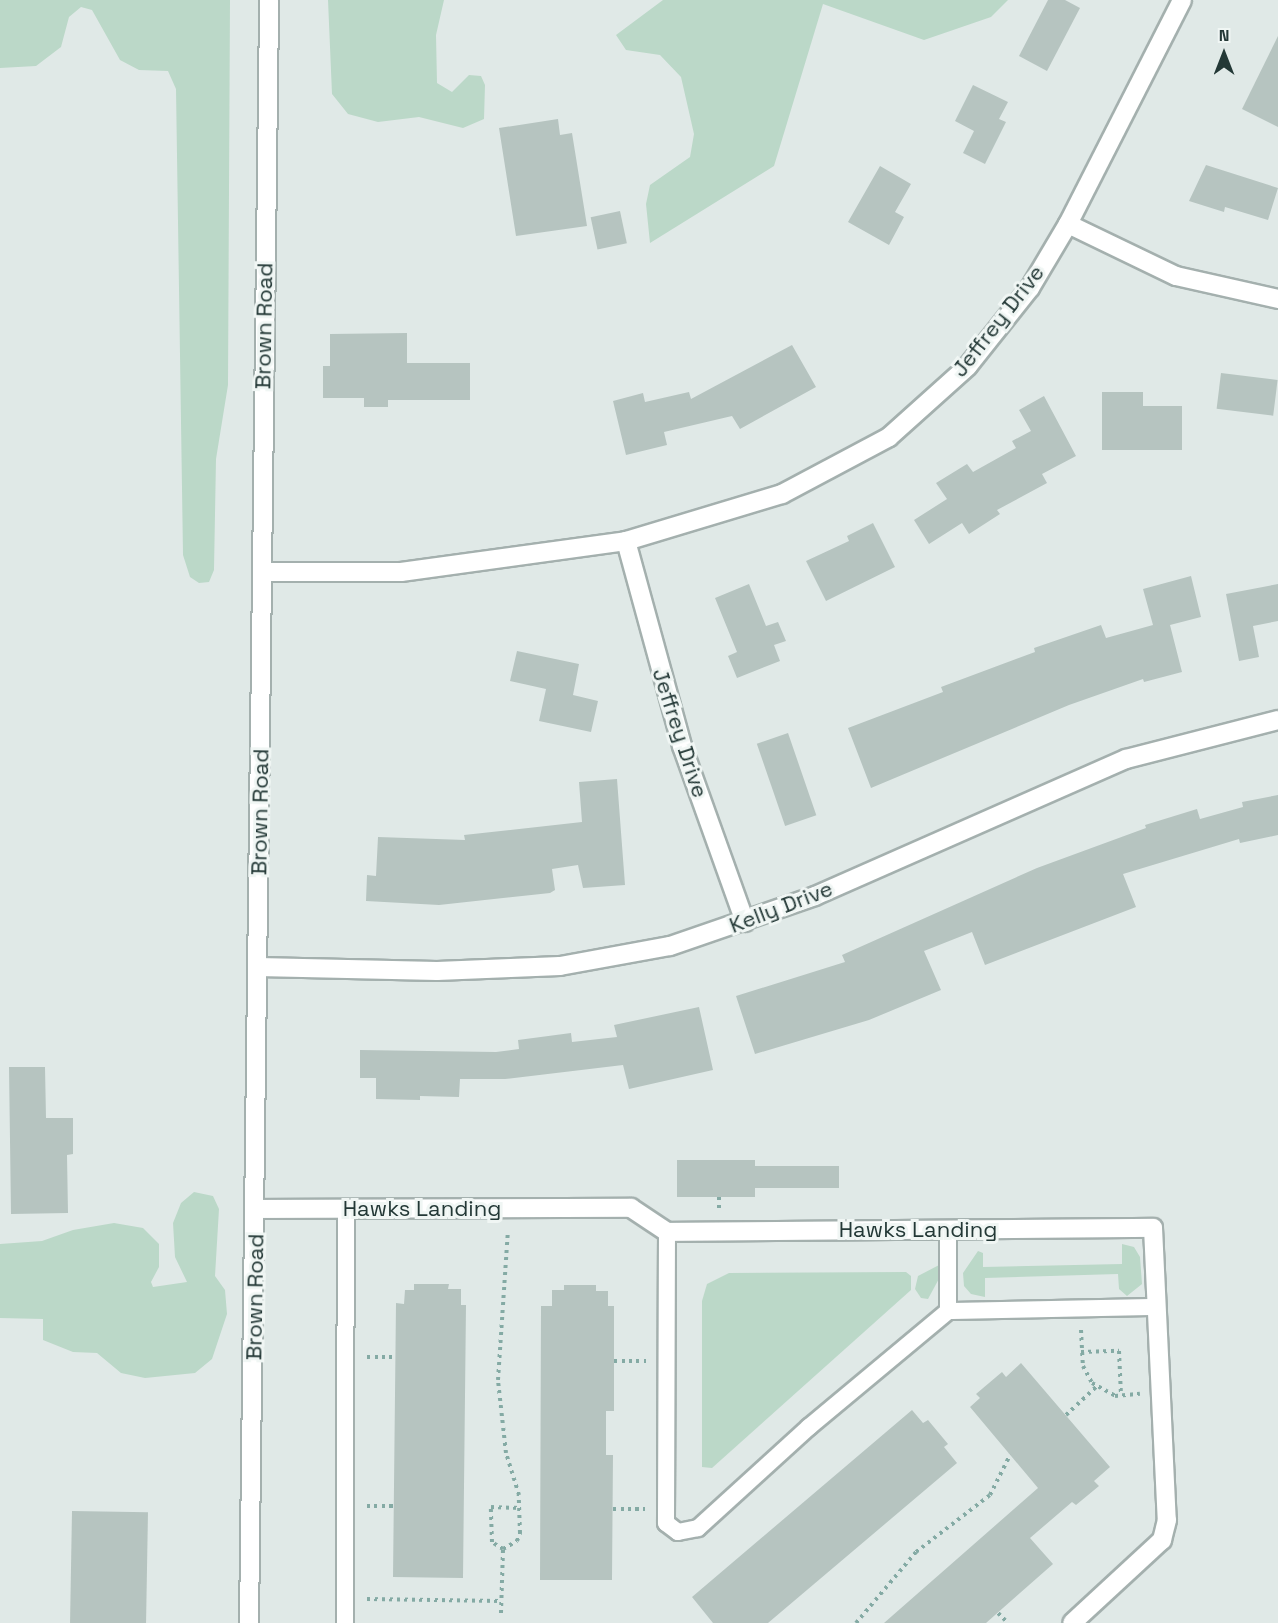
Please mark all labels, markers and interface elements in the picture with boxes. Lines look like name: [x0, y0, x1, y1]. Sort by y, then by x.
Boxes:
north arrow: [1194, 24, 1254, 84]
text: N: [1219, 25, 1229, 46]
street label: Jeffrey Drive: [946, 260, 1050, 382]
street label: Brown Road: [250, 262, 278, 390]
street label: Jeffrey Drive: [647, 665, 713, 801]
street label: Brown Road: [246, 748, 274, 876]
street label: Kelly Drive: [726, 875, 836, 939]
street label: Hawks Landing: [343, 1196, 501, 1222]
street label: Hawks Landing: [839, 1217, 997, 1243]
street label: Brown Road: [241, 1233, 269, 1361]

